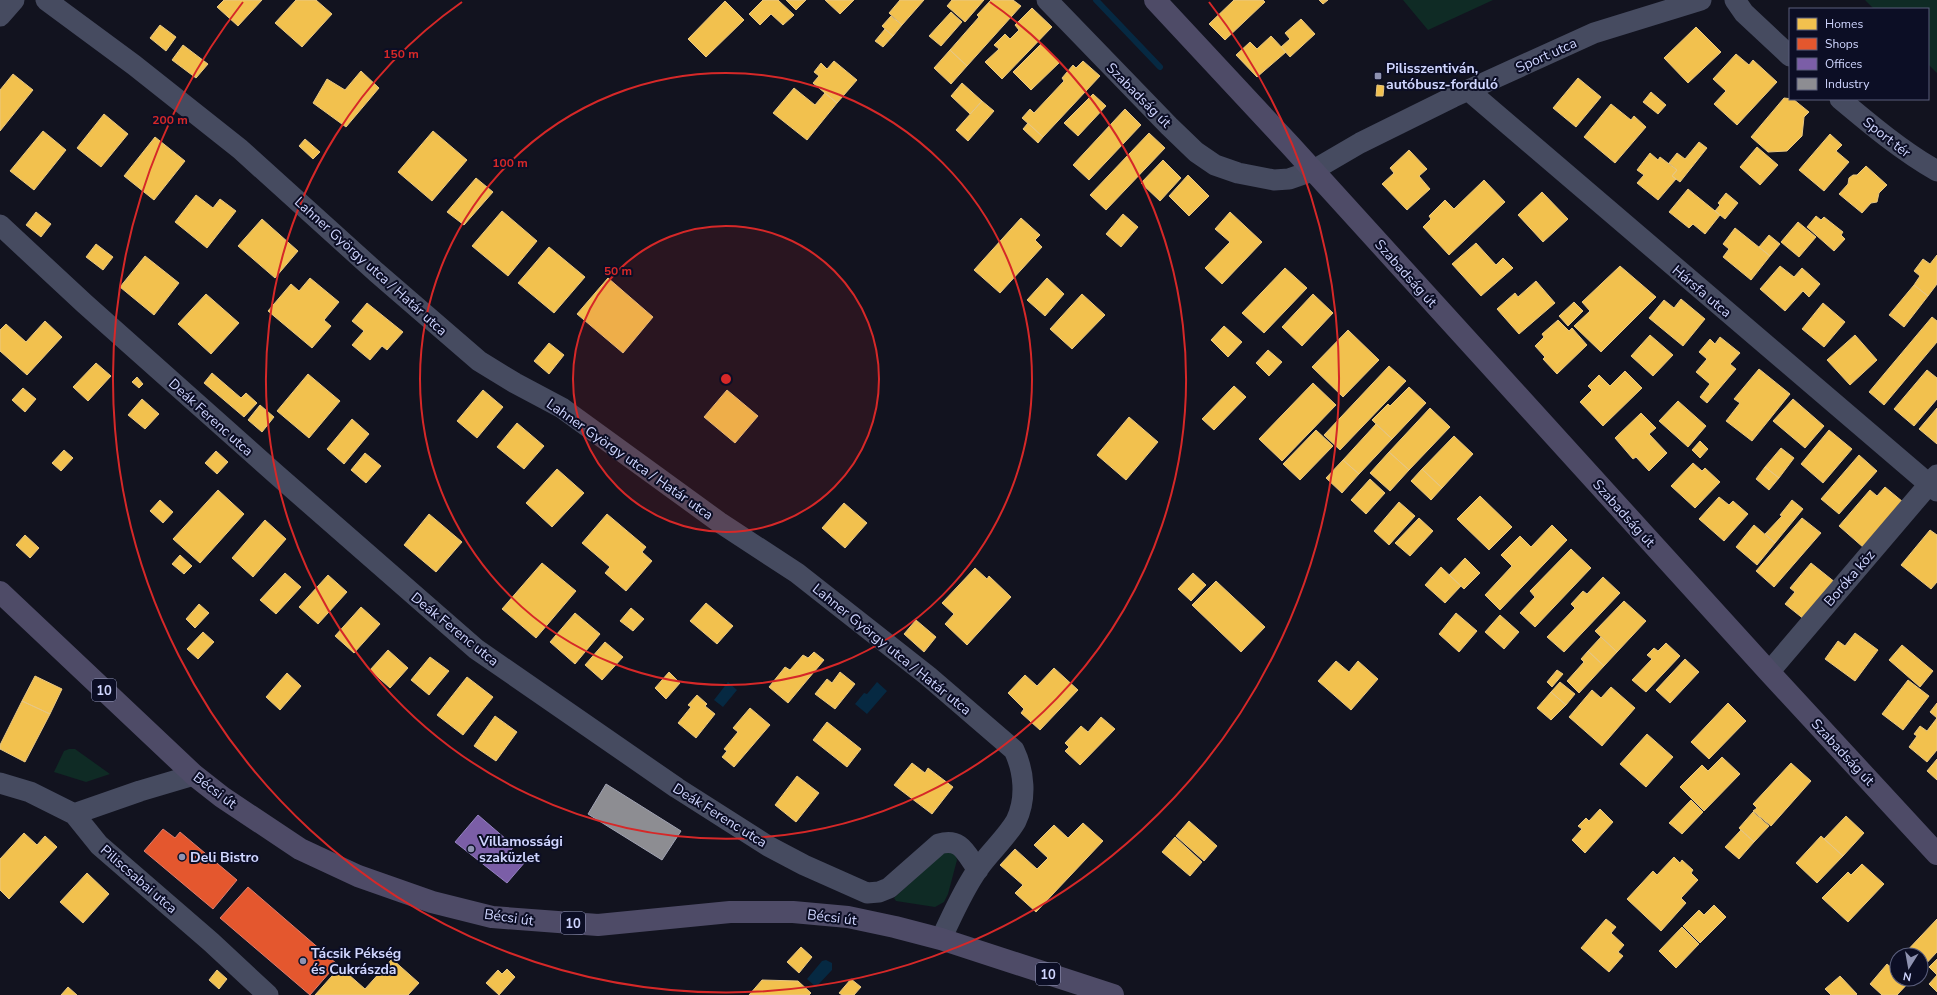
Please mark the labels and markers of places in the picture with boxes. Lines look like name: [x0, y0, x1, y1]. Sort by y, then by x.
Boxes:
place label: Pilisszentiván, autóbusz-forduló: [1386, 59, 1498, 94]
marker: Pilisszentiván, autóbusz-forduló: [1373, 71, 1383, 81]
centre of rings: [719, 372, 733, 386]
place label: Villamossági szaküzlet: [478, 832, 563, 867]
marker: Villamossági szaküzlet: [466, 844, 476, 854]
place label: Deli Bistro: [190, 848, 259, 867]
marker: Deli Bistro: [177, 852, 187, 862]
place label: Tácsik Pékség és Cukrászda: [311, 944, 401, 979]
marker: Tácsik Pékség és Cukrászda: [298, 956, 308, 966]

